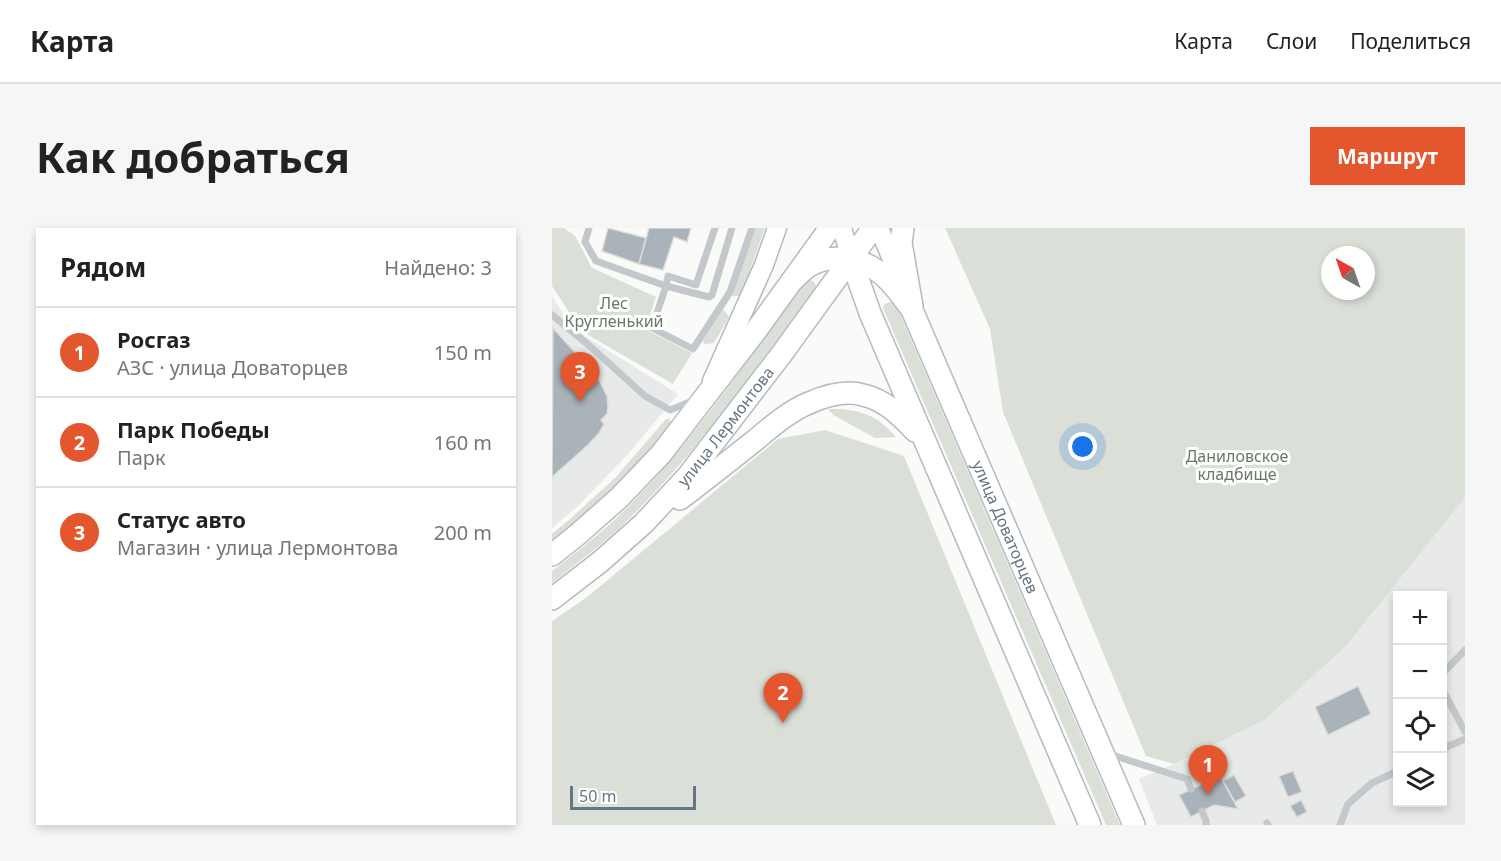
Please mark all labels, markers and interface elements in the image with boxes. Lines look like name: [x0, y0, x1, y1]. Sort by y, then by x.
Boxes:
text: Карта: [30, 22, 114, 60]
text: Карта: [1174, 27, 1233, 55]
text: Слои: [1266, 27, 1317, 55]
text: Поделиться: [1350, 27, 1471, 55]
button: Маршрут: [1310, 127, 1465, 185]
text: Как добраться: [36, 128, 350, 185]
north arrow: [1321, 246, 1375, 300]
text: Рядом: [60, 249, 146, 285]
text: Найдено: 3: [384, 254, 492, 281]
park label: Лес Кругленький: [564, 292, 664, 332]
text: Росгаз: [117, 324, 191, 354]
text: 1: [74, 339, 85, 366]
text: 150 m: [434, 339, 492, 366]
pin: 3: [561, 352, 600, 402]
text: АЗС · улица Доваторцев: [117, 354, 348, 381]
street label: улица Лермонтова: [673, 362, 779, 491]
text: Парк Победы: [117, 414, 270, 444]
text: 2: [74, 429, 85, 456]
text: 160 m: [434, 429, 492, 456]
your location: [1068, 432, 1097, 461]
text: Парк: [117, 444, 166, 471]
park label: Даниловское кладбище: [1186, 445, 1288, 485]
street label: улица Доваторцев: [967, 457, 1044, 597]
text: Статус авто: [117, 504, 246, 534]
text: 3: [74, 519, 85, 546]
text: 200 m: [434, 519, 492, 546]
text: Магазин · улица Лермонтова: [117, 534, 398, 561]
map controls: [1393, 591, 1447, 807]
button: +: [1393, 591, 1447, 645]
button: −: [1393, 645, 1447, 699]
pin: 2: [764, 674, 802, 723]
button: locate: [1393, 699, 1447, 753]
pin: 1: [1188, 746, 1228, 795]
button: layers: [1393, 753, 1447, 807]
scale bar: [570, 783, 696, 810]
text: 50 m: [579, 785, 616, 807]

